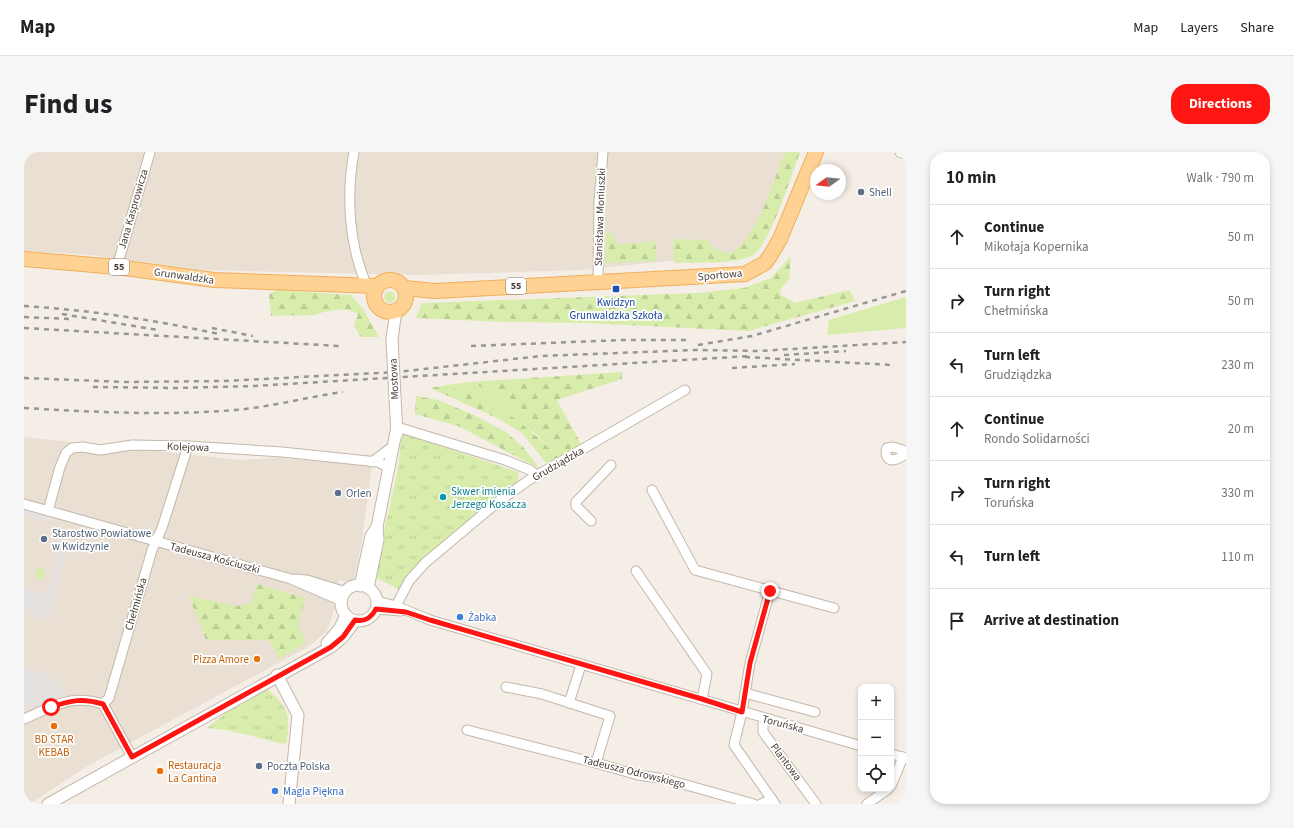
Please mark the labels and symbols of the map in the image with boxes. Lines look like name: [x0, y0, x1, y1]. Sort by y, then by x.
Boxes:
north arrow: [810, 164, 846, 200]
street label: Jana Kasprowicza: [114, 167, 152, 251]
street label: Stanisława Moniuszki: [591, 168, 609, 266]
place label: Shell: [869, 185, 892, 200]
marker: Shell: [856, 187, 866, 197]
road number: 55: [109, 259, 129, 275]
street label: Grunwaldzka: [153, 264, 215, 288]
street label: Sportowa: [697, 266, 743, 284]
road number: 55: [506, 278, 526, 294]
marker: Kwidzyn Grunwaldzka Szkoła: [611, 284, 621, 294]
place label: Kwidzyn Grunwaldzka Szkoła: [569, 295, 663, 323]
street label: Mostowa: [385, 358, 403, 400]
street label: Kolejowa: [167, 439, 209, 455]
street label: Grudziądzka: [529, 443, 587, 485]
place label: Skwer imienia Jerzego Kosacza: [451, 484, 526, 512]
place label: Orlen: [346, 486, 371, 501]
marker: Orlen: [333, 488, 343, 498]
marker: Skwer imienia Jerzego Kosacza: [438, 492, 448, 502]
place label: Starostwo Powiatowe w Kwidzynie: [52, 526, 152, 554]
marker: Starostwo Powiatowe w Kwidzynie: [39, 534, 49, 544]
street label: Tadeusza Kościuszki: [168, 539, 262, 577]
street label: Chełmińska: [121, 576, 151, 632]
route end: [761, 582, 779, 600]
place label: Żabka: [468, 610, 496, 625]
marker: Żabka: [455, 612, 465, 622]
place label: Pizza Amore: [193, 652, 250, 667]
marker: Pizza Amore: [252, 654, 262, 664]
route start: [42, 698, 60, 716]
street label: Toruńska: [761, 711, 805, 737]
marker: BD STAR KEBAB: [49, 721, 59, 731]
place label: BD STAR KEBAB: [35, 732, 73, 760]
street label: Plantowa: [767, 740, 805, 784]
street label: Tadeusza Odrowskiego: [581, 752, 687, 792]
place label: Restauracja La Cantina: [168, 758, 221, 786]
place label: Poczta Polska: [267, 759, 330, 774]
marker: Poczta Polska: [254, 761, 264, 771]
marker: Restauracja La Cantina: [155, 766, 165, 776]
place label: Magia Piękna: [283, 784, 344, 799]
marker: Magia Piękna: [270, 786, 280, 796]

